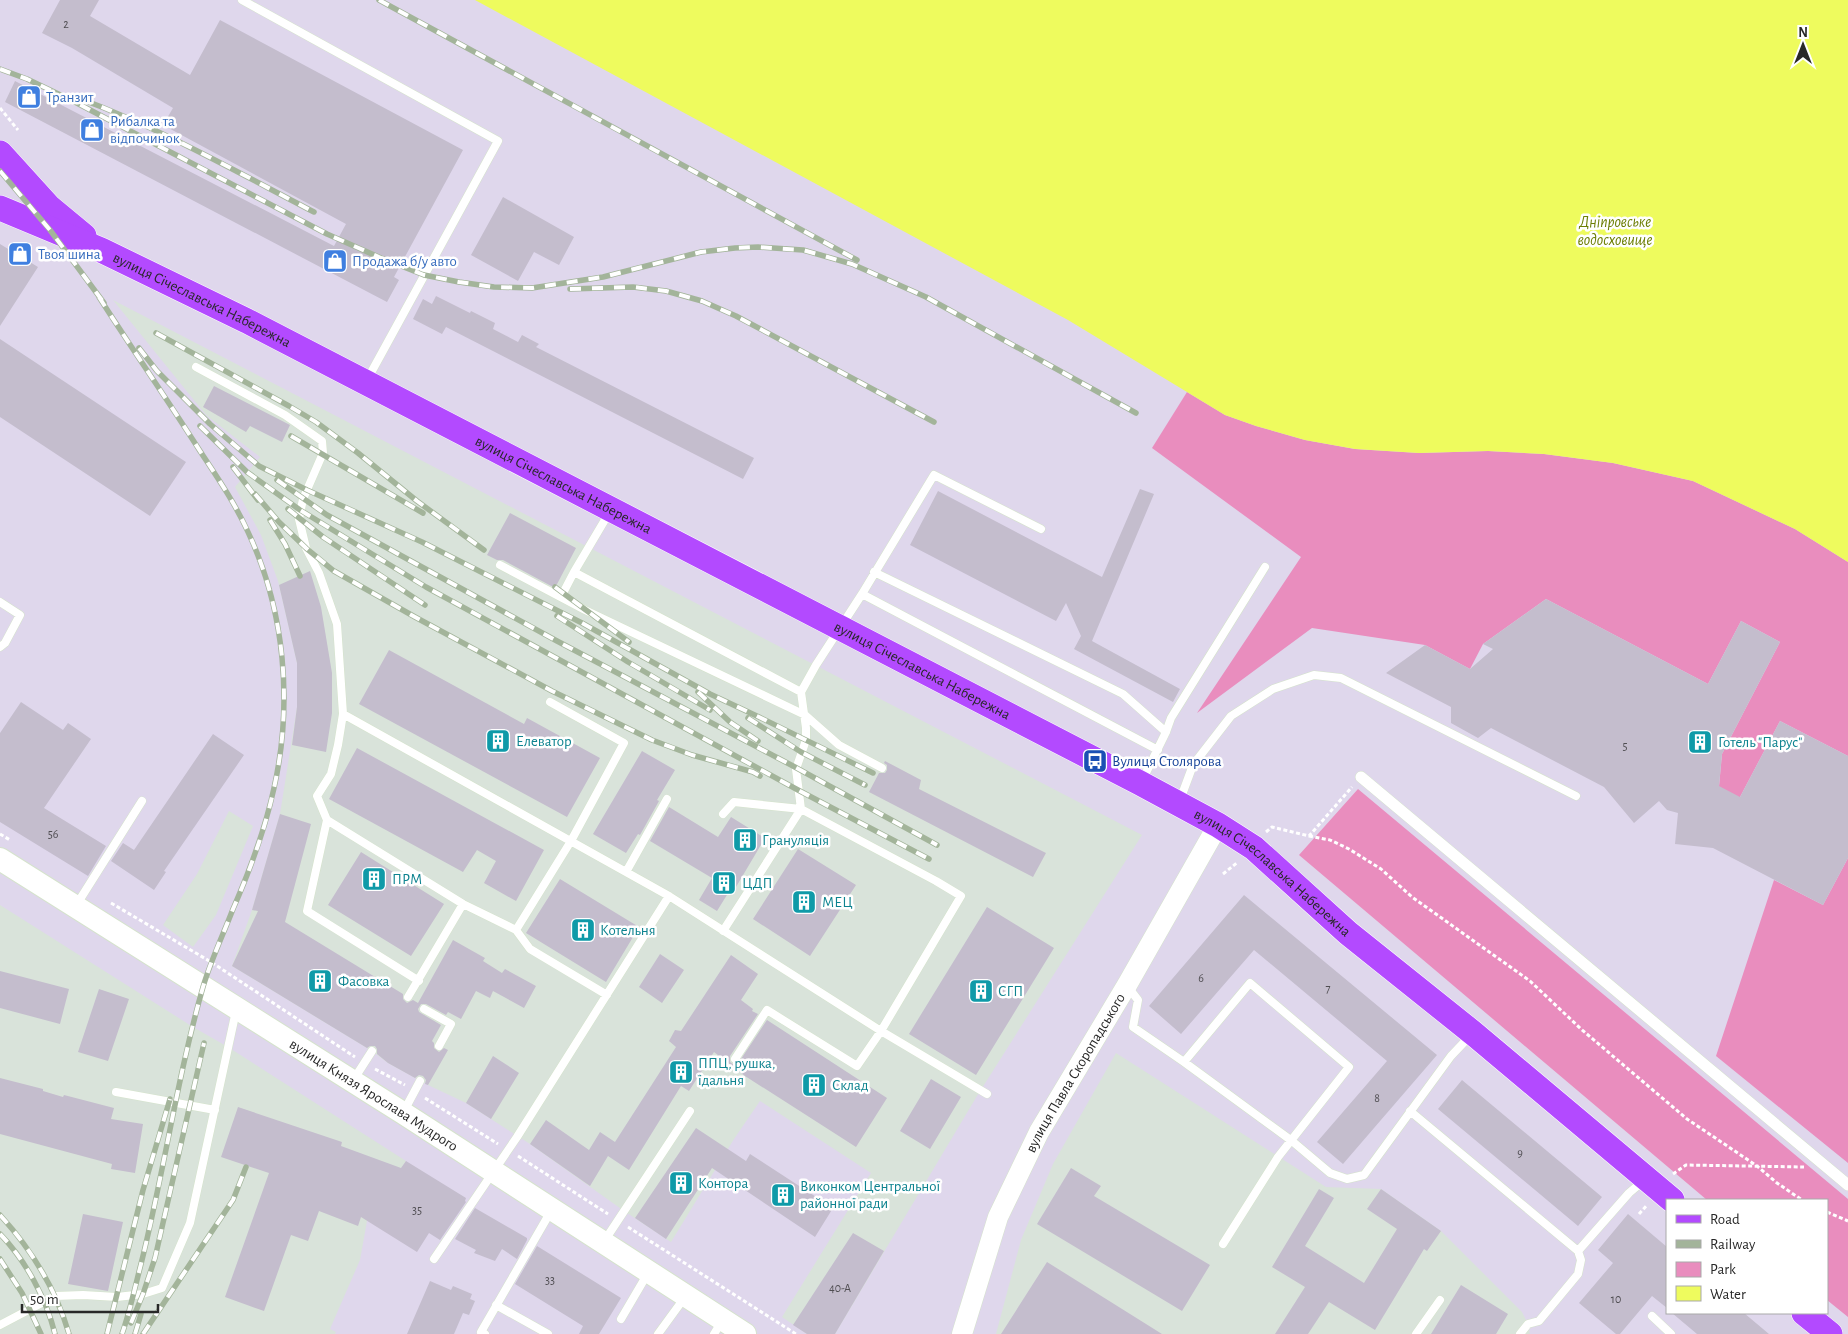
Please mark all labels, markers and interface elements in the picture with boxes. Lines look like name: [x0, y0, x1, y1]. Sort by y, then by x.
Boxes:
house number: 2: [63, 18, 69, 30]
north arrow: [1778, 20, 1828, 70]
text: N: [1798, 26, 1808, 40]
shop icon: Транзит: [16, 84, 42, 110]
place label: Транзит: [46, 90, 94, 105]
place label: Рибалка та відпочинок: [110, 114, 180, 146]
shop icon: Рибалка та відпочинок: [79, 117, 105, 143]
water label: Дніпровське водосховище: [1578, 214, 1652, 248]
shop icon: Твоя шина: [7, 241, 33, 267]
place label: Твоя шина: [38, 247, 101, 262]
shop icon: Продажа б/у авто: [322, 248, 348, 274]
street label: вулиця Січеславська Набережна: [111, 250, 293, 350]
place label: Продажа б/у авто: [352, 254, 457, 269]
street label: вулиця Січеславська Набережна: [473, 433, 654, 537]
street label: вулиця Січеславська Набережна: [831, 619, 1013, 723]
building icon: Елеватор: [485, 728, 511, 754]
building icon: Готель "Парус": [1687, 729, 1713, 755]
place label: Елеватор: [516, 734, 572, 749]
place label: Готель "Парус": [1718, 735, 1803, 750]
house number: 5: [1622, 740, 1628, 752]
bus stop icon: Вулиця Столярова: [1082, 748, 1108, 774]
place label: Вулиця Столярова: [1112, 754, 1222, 769]
street label: вулиця Січеславська Набережна: [1191, 807, 1353, 940]
building icon: Грануляція: [732, 827, 758, 853]
house number: 56: [48, 828, 59, 840]
place label: Грануляція: [762, 833, 829, 848]
building icon: ПРМ: [361, 866, 387, 892]
building icon: ЦДП: [711, 870, 737, 896]
place label: ПРМ: [392, 872, 422, 887]
place label: ЦДП: [742, 876, 772, 891]
building icon: МЕЦ: [791, 889, 817, 915]
place label: МЕЦ: [822, 895, 853, 910]
building icon: Котельня: [570, 917, 596, 943]
place label: Котельня: [600, 923, 656, 938]
building icon: Фасовка: [307, 968, 333, 994]
house number: 6: [1198, 972, 1204, 984]
place label: Фасовка: [338, 974, 390, 989]
building icon: СГП: [968, 978, 994, 1004]
house number: 7: [1325, 982, 1331, 994]
place label: СГП: [998, 984, 1023, 999]
street label: вулиця Павла Скоропадського: [1023, 991, 1128, 1155]
street label: вулиця Князя Ярослава Мудрого: [287, 1036, 460, 1154]
place label: ППЦ, рушка, їдальня: [698, 1056, 775, 1088]
building icon: ППЦ, рушка, їдальня: [668, 1059, 694, 1085]
building icon: Склад: [801, 1072, 827, 1098]
place label: Склад: [832, 1078, 868, 1093]
house number: 8: [1374, 1092, 1380, 1104]
house number: 9: [1517, 1147, 1523, 1159]
building icon: Контора: [668, 1170, 694, 1196]
place label: Контора: [698, 1176, 748, 1191]
place label: Виконком Центральної районної ради: [800, 1179, 940, 1211]
building icon: Виконком Центральної районної ради: [770, 1182, 796, 1208]
legend: [1666, 1199, 1828, 1314]
house number: 35: [412, 1204, 422, 1216]
text: Road: [1710, 1212, 1740, 1227]
text: Railway: [1710, 1237, 1756, 1252]
text: Park: [1710, 1262, 1736, 1277]
house number: 33: [545, 1274, 555, 1286]
scale bar: [22, 1282, 159, 1314]
house number: 40-А: [829, 1282, 851, 1294]
text: Water: [1710, 1287, 1746, 1302]
text: 50 m: [30, 1292, 59, 1307]
house number: 10: [1611, 1293, 1621, 1305]

